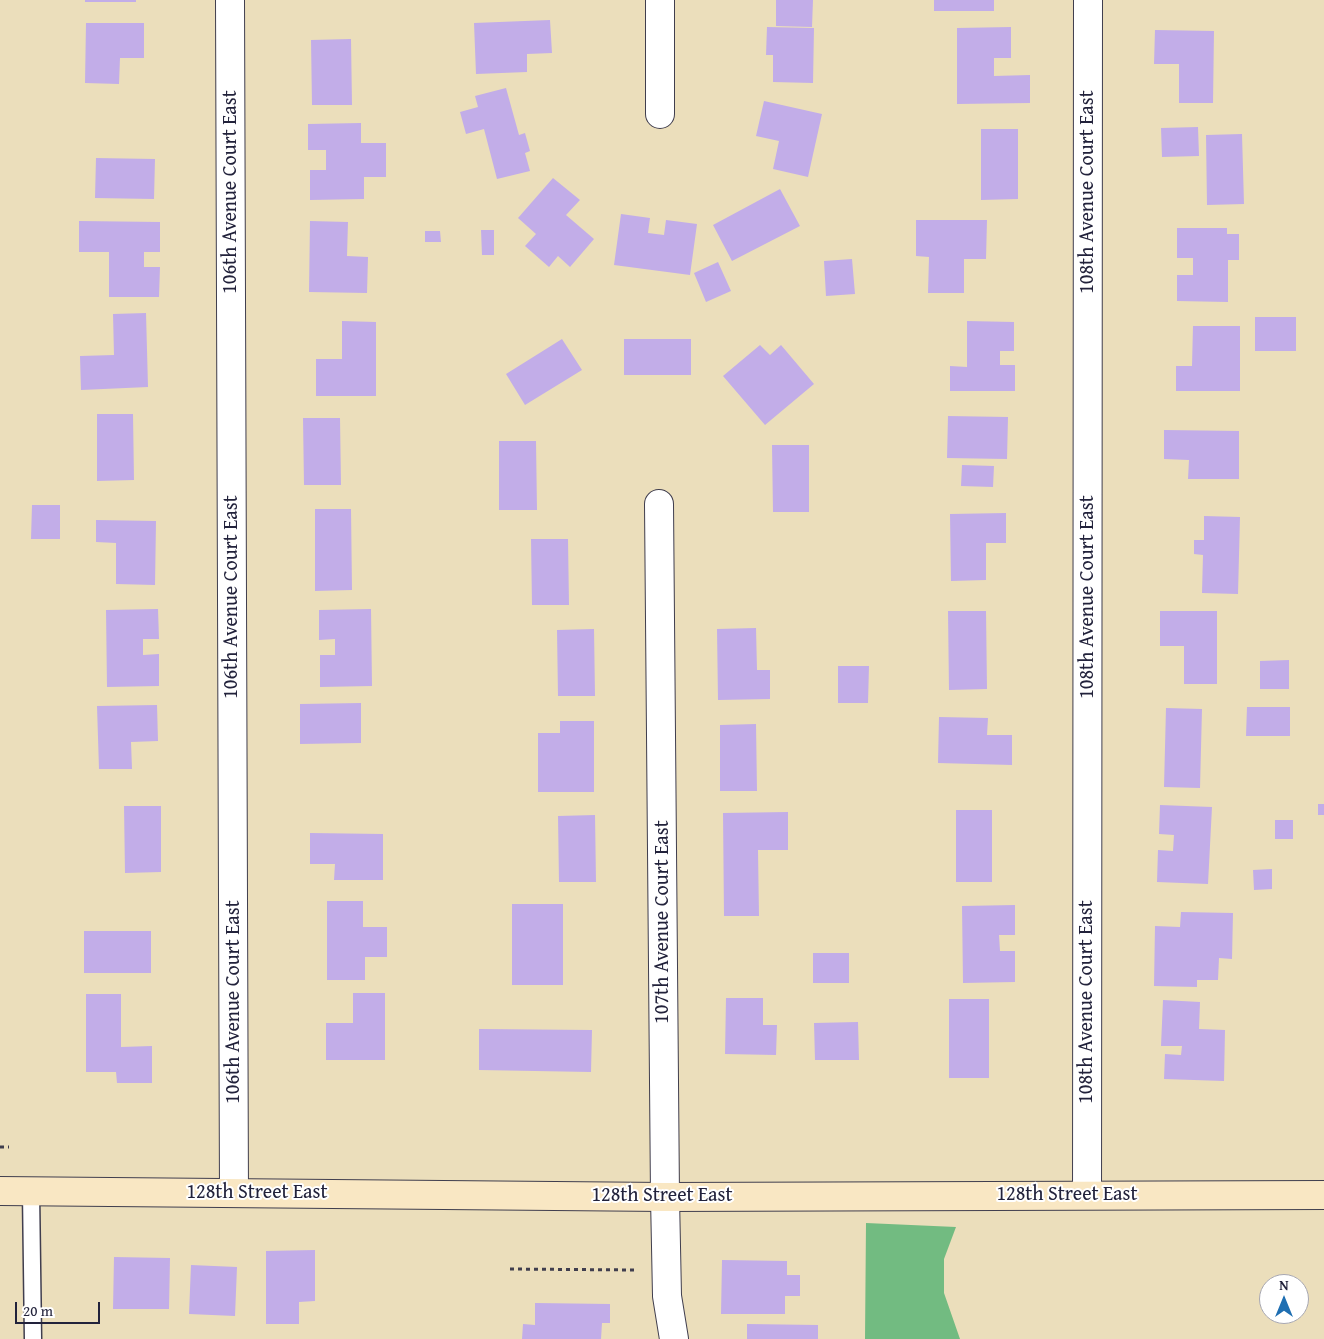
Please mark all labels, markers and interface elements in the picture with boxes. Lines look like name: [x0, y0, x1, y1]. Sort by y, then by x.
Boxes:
street label: 106th Avenue Court East: [219, 90, 243, 294]
street label: 108th Avenue Court East: [1076, 90, 1100, 294]
street label: 106th Avenue Court East: [220, 495, 244, 699]
street label: 108th Avenue Court East: [1076, 495, 1100, 699]
street label: 107th Avenue Court East: [651, 820, 675, 1024]
street label: 106th Avenue Court East: [222, 900, 246, 1104]
street label: 108th Avenue Court East: [1075, 900, 1099, 1104]
street label: 128th Street East: [186, 1181, 328, 1205]
street label: 128th Street East: [996, 1183, 1138, 1207]
street label: 128th Street East: [591, 1184, 733, 1208]
north arrow: [1259, 1274, 1309, 1324]
text: N: [1279, 1275, 1289, 1295]
scale bar: [18, 1292, 102, 1324]
text: 20 m: [23, 1300, 53, 1321]

